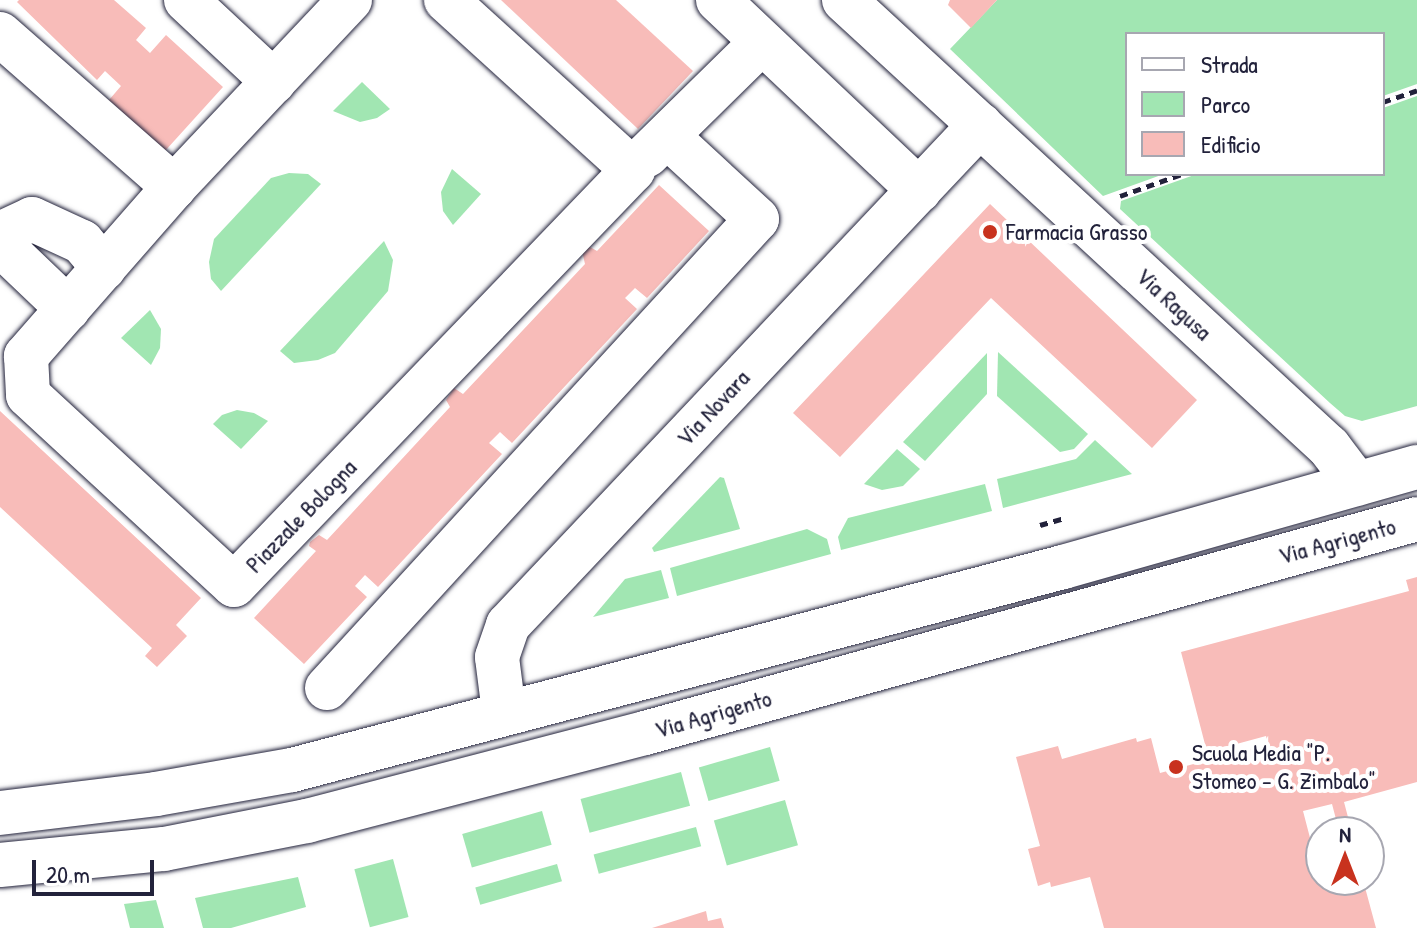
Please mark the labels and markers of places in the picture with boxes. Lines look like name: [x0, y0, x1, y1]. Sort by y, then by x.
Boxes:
place label: Farmacia Grasso: [1006, 218, 1147, 246]
marker: Farmacia Grasso: [981, 223, 999, 241]
place label: Scuola Media "P. Stomeo - G. Zimbalo": [1192, 739, 1376, 795]
marker: Scuola Media "P. Stomeo - G. Zimbalo": [1167, 758, 1185, 776]

